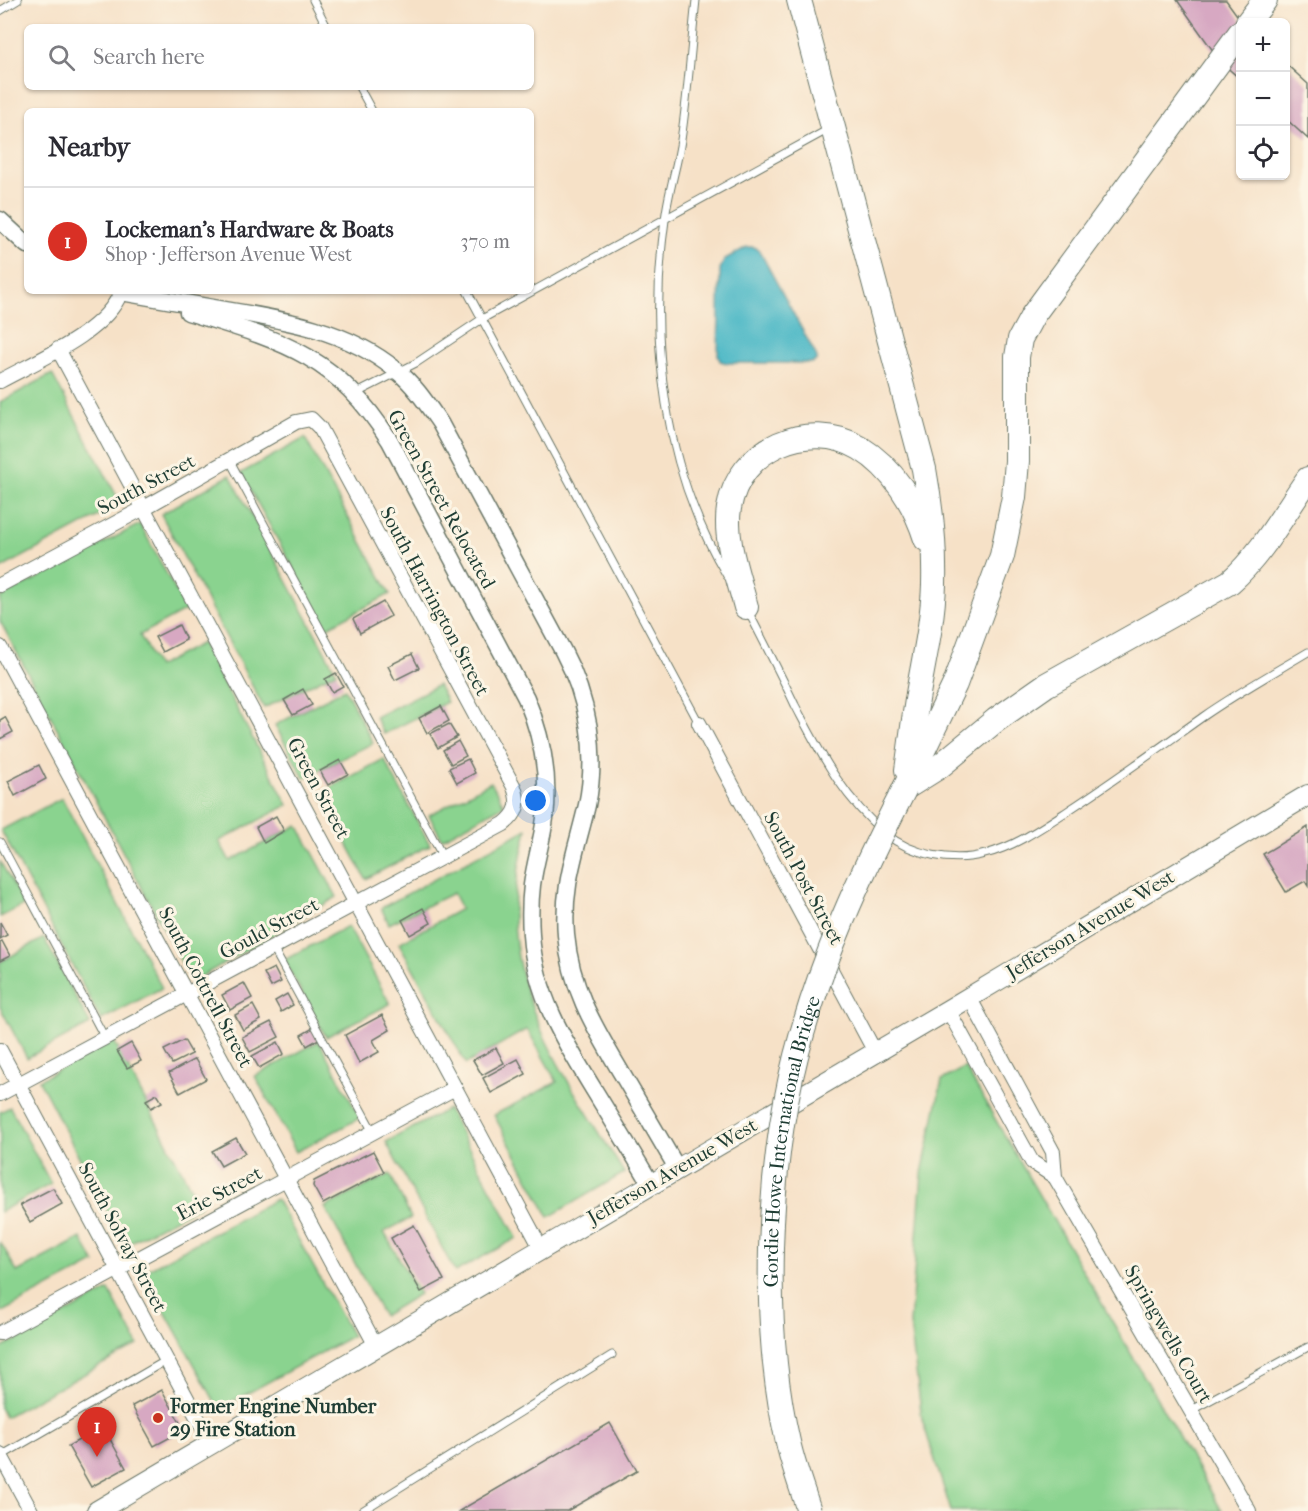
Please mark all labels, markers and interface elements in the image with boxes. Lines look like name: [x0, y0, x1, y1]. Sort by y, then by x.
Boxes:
map controls: [1236, 18, 1290, 180]
button: +: [1236, 18, 1290, 72]
search box: [24, 24, 534, 90]
icon: search: [45, 41, 78, 74]
text: Search here: [93, 44, 205, 70]
button: −: [1236, 72, 1290, 126]
button: locate: [1236, 126, 1290, 180]
text: Nearby: [48, 132, 130, 163]
text: Lockeman's Hardware & Boats: [105, 217, 394, 243]
text: 1: [64, 230, 71, 253]
text: 370 m: [460, 230, 510, 253]
text: Shop · Jefferson Avenue West: [105, 243, 352, 266]
street label: Green Street Relocated: [383, 406, 501, 594]
street label: South Street: [94, 449, 199, 520]
street label: South Harrington Street: [375, 503, 494, 700]
street label: Green Street: [282, 734, 355, 843]
your location: [521, 786, 550, 815]
street label: South Post Street: [759, 808, 848, 949]
street label: Jefferson Avenue West: [1000, 865, 1178, 985]
street label: Gould Street: [216, 893, 323, 964]
street label: South Cottrell Street: [154, 903, 258, 1071]
street label: Gordie Howe International Bridge: [760, 993, 825, 1287]
street label: Jefferson Avenue West: [582, 1113, 761, 1230]
street label: South Solvay Street: [73, 1158, 172, 1316]
street label: Erie Street: [173, 1161, 266, 1226]
street label: Springwells Court: [1120, 1261, 1217, 1407]
place label: Former Engine Number 29 Fire Station: [169, 1395, 377, 1441]
pin: 1: [78, 1408, 116, 1457]
marker: Former Engine Number 29 Fire Station: [151, 1411, 165, 1425]

